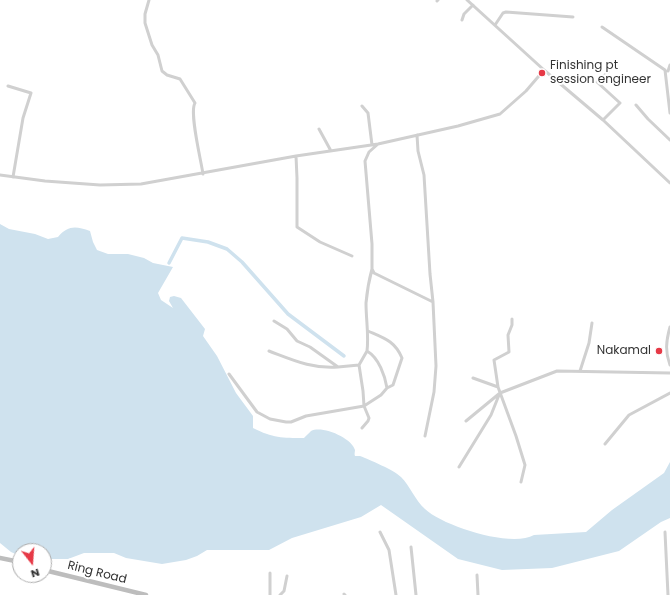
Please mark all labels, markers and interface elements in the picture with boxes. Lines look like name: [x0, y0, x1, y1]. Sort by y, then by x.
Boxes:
place label: Finishing pt session engineer: [550, 59, 651, 87]
marker: Finishing pt session engineer: [537, 68, 547, 78]
place label: Nakamal: [597, 344, 651, 358]
marker: Nakamal: [654, 346, 664, 356]
north arrow: [12, 543, 52, 583]
street label: Ring Road: [66, 559, 128, 587]
text: N: [29, 565, 42, 582]

